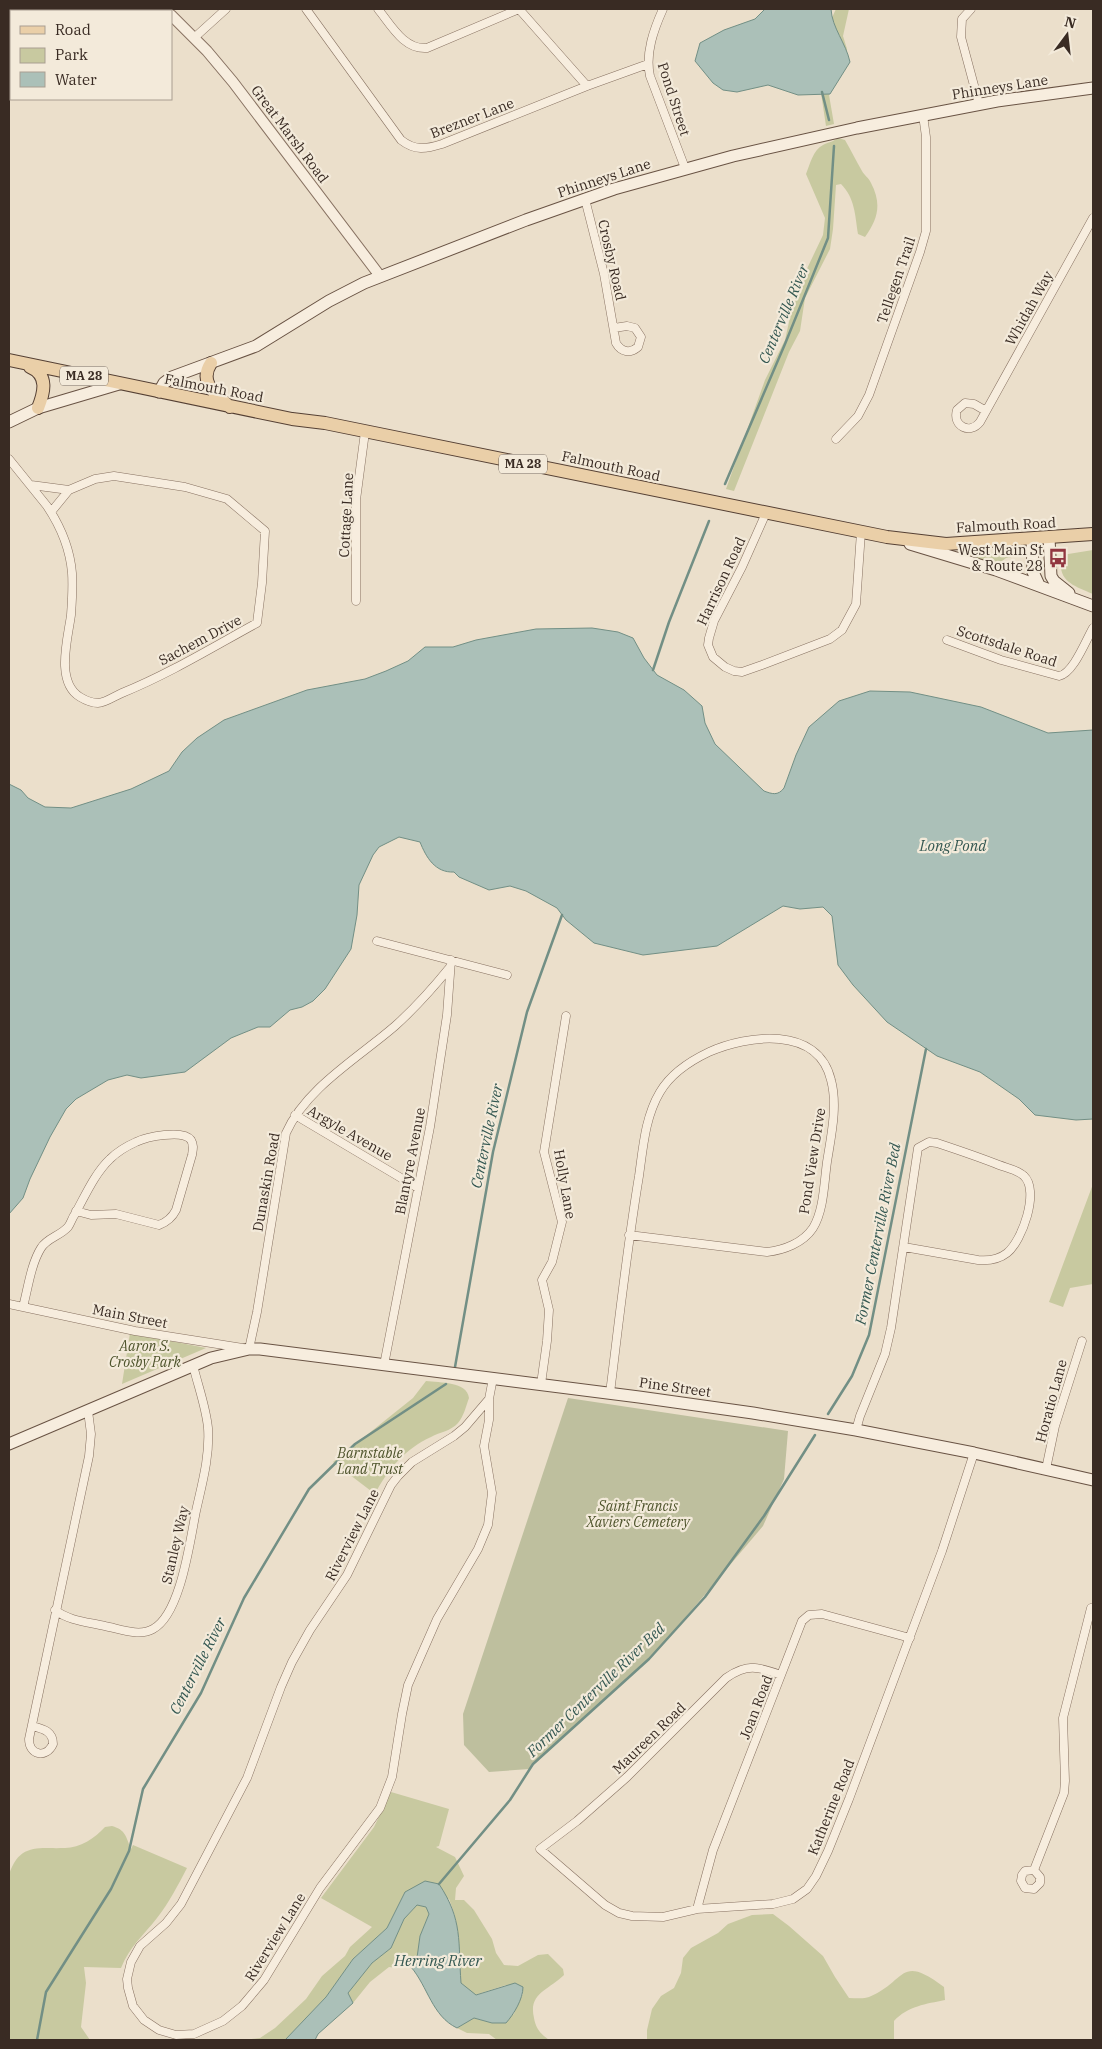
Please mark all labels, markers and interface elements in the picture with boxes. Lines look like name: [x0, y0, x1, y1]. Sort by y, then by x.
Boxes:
legend: [10, 10, 172, 100]
north arrow: [1042, 10, 1092, 60]
text: N: [1063, 12, 1078, 33]
text: Road: [55, 20, 91, 39]
text: Park: [55, 45, 88, 64]
street label: Pond Street: [654, 60, 694, 138]
text: Water: [55, 70, 97, 89]
street label: Phinneys Lane: [951, 71, 1049, 103]
street label: Great Marsh Road: [247, 82, 333, 187]
street label: Brezner Lane: [427, 94, 517, 142]
street label: Phinneys Lane: [555, 154, 653, 202]
street label: Crosby Road: [594, 218, 630, 303]
street label: Tellegen Trail: [873, 234, 919, 326]
water label: Centerville River: [754, 261, 813, 366]
street label: Whidah Way: [1001, 267, 1057, 348]
road number: MA 28: [60, 366, 108, 386]
street label: Falmouth Road: [163, 370, 265, 406]
street label: Falmouth Road: [560, 447, 662, 485]
road number: MA 28: [499, 454, 547, 474]
street label: Cottage Lane: [335, 472, 357, 558]
street label: Falmouth Road: [955, 513, 1057, 537]
street label: Harrison Road: [693, 533, 750, 628]
place label: West Main St & Route 28: [958, 541, 1043, 575]
bus stop icon: West Main St & Route 28: [1047, 547, 1069, 569]
street label: Sachem Drive: [155, 611, 245, 669]
street label: Scottsdale Road: [955, 621, 1060, 671]
water label: Long Pond: [919, 836, 987, 855]
water label: Centerville River: [466, 1082, 507, 1190]
street label: Argyle Avenue: [304, 1101, 396, 1165]
street label: Blantyre Avenue: [391, 1106, 429, 1216]
street label: Pond View Drive: [795, 1107, 829, 1215]
street label: Dunaskin Road: [248, 1131, 284, 1233]
water label: Former Centerville River Bed: [850, 1141, 905, 1327]
street label: Holly Lane: [550, 1148, 580, 1220]
street label: Main Street: [91, 1300, 169, 1332]
park label: Aaron S. Crosby Park: [109, 1337, 182, 1371]
street label: Horatio Lane: [1031, 1357, 1071, 1445]
street label: Pine Street: [638, 1373, 712, 1401]
park label: Barnstable Land Trust: [336, 1444, 404, 1478]
street label: Riverview Lane: [321, 1486, 383, 1584]
park label: Saint Francis Xaviers Cemetery: [585, 1497, 691, 1531]
street label: Stanley Way: [157, 1504, 193, 1586]
water label: Centerville River: [165, 1614, 230, 1717]
water label: Former Centerville River Bed: [522, 1618, 669, 1761]
street label: Joan Road: [735, 1672, 777, 1742]
street label: Maureen Road: [608, 1698, 690, 1778]
street label: Katherine Road: [804, 1756, 859, 1858]
street label: Riverview Lane: [241, 1889, 309, 1985]
water label: Herring River: [393, 1951, 482, 1970]

